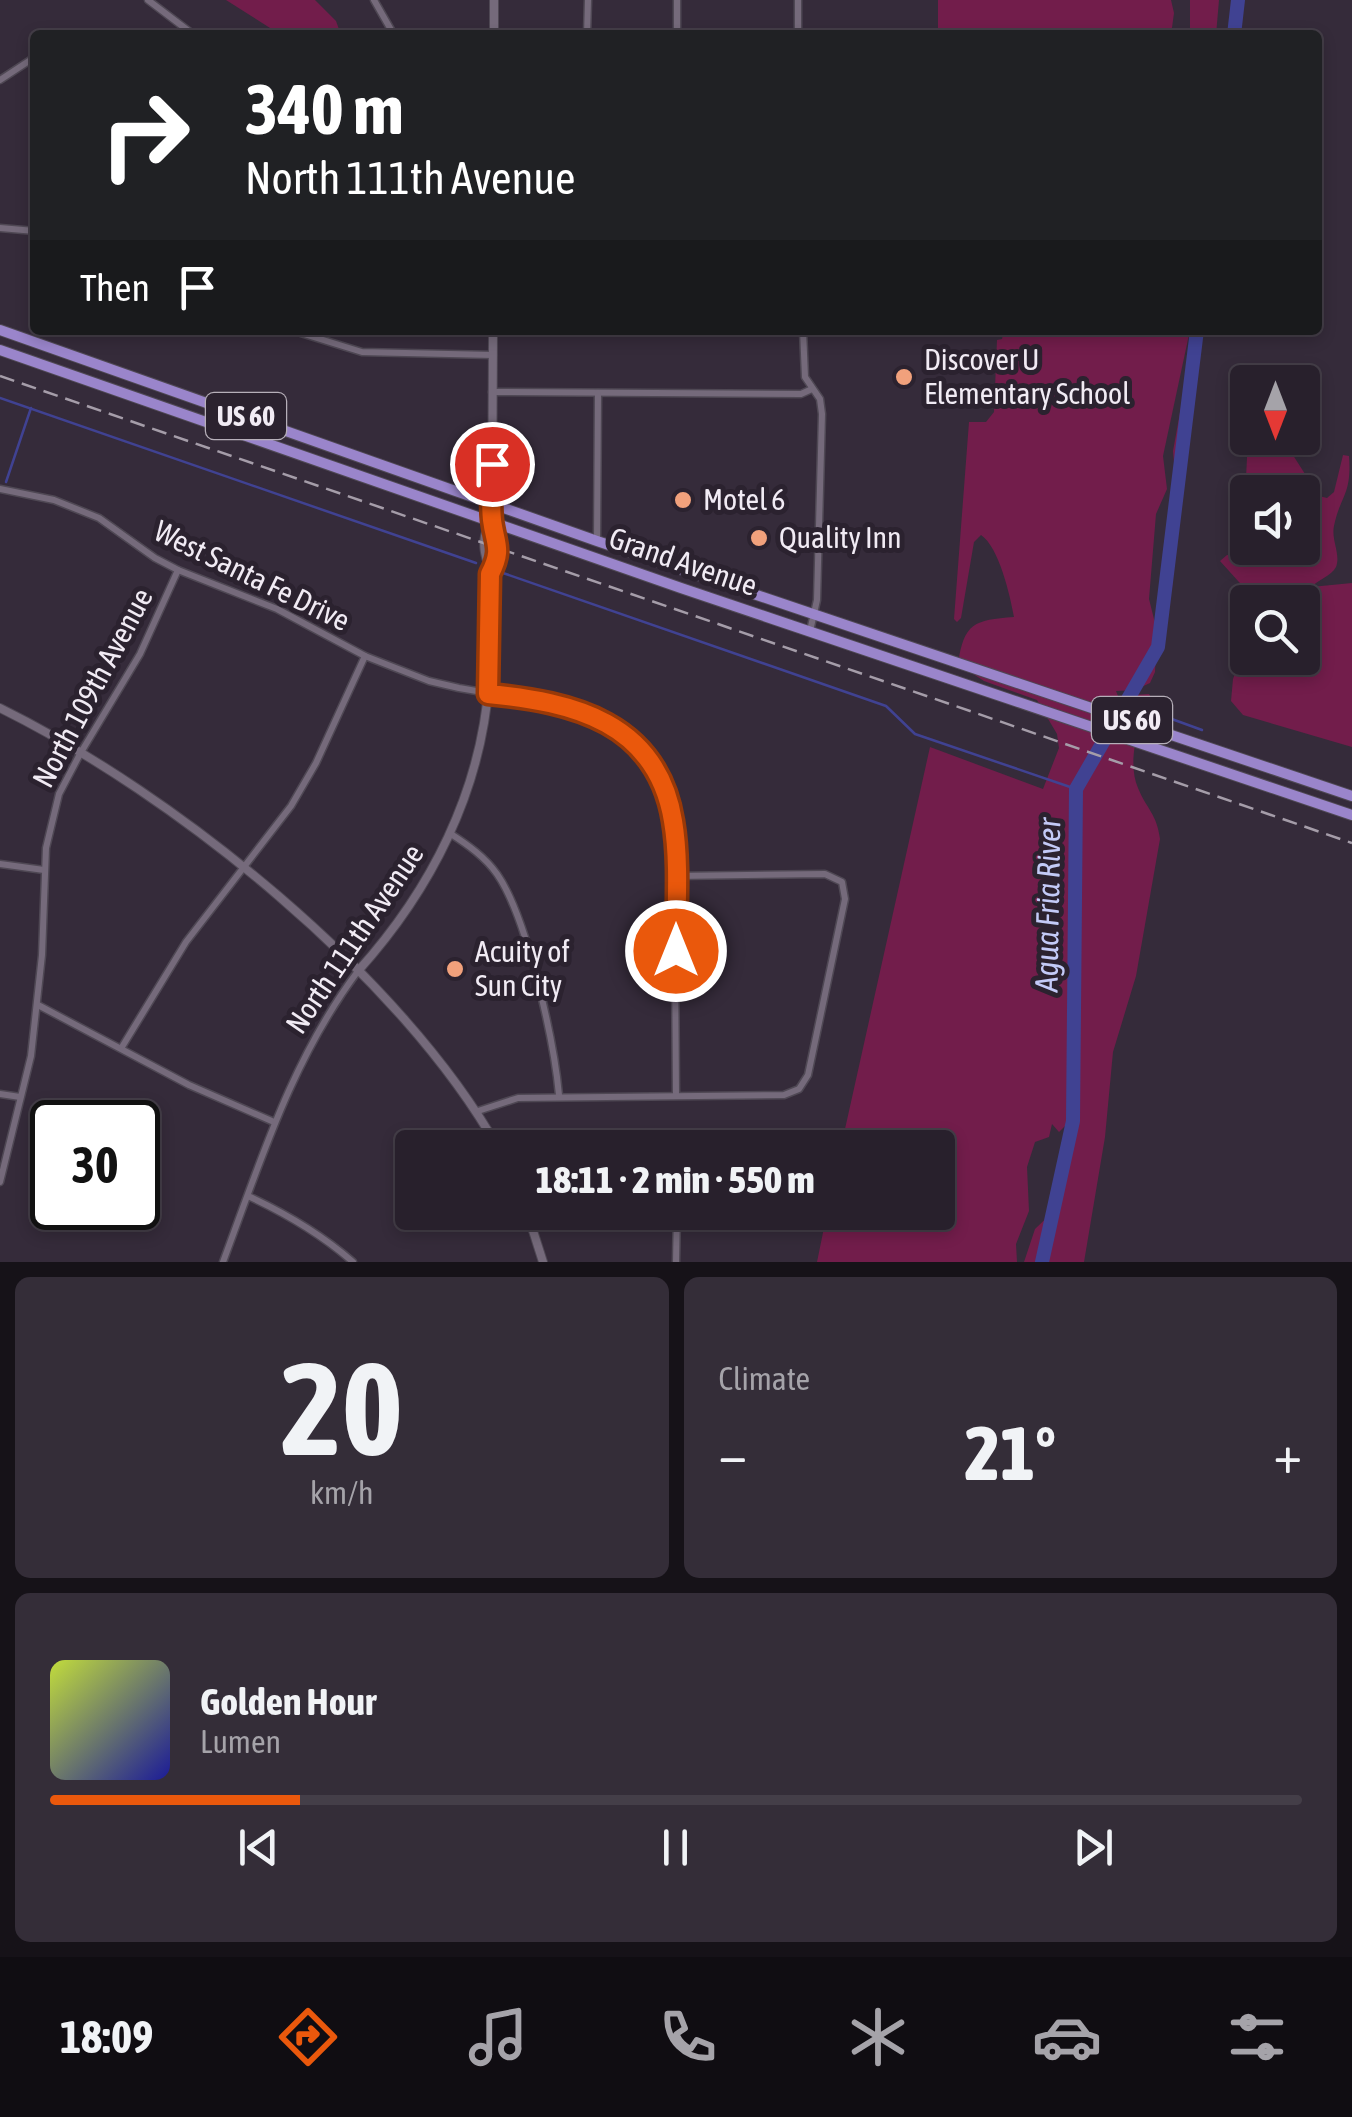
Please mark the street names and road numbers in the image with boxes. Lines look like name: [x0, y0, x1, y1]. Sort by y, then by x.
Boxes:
road number: US 60: [206, 393, 286, 439]
street label: West Santa Fe Drive: [149, 513, 356, 637]
street label: Grand Avenue: [605, 520, 762, 602]
street label: North 109th Avenue: [25, 582, 159, 793]
road number: US 60: [1092, 697, 1172, 743]
street label: North 111th Avenue: [278, 838, 430, 1039]

